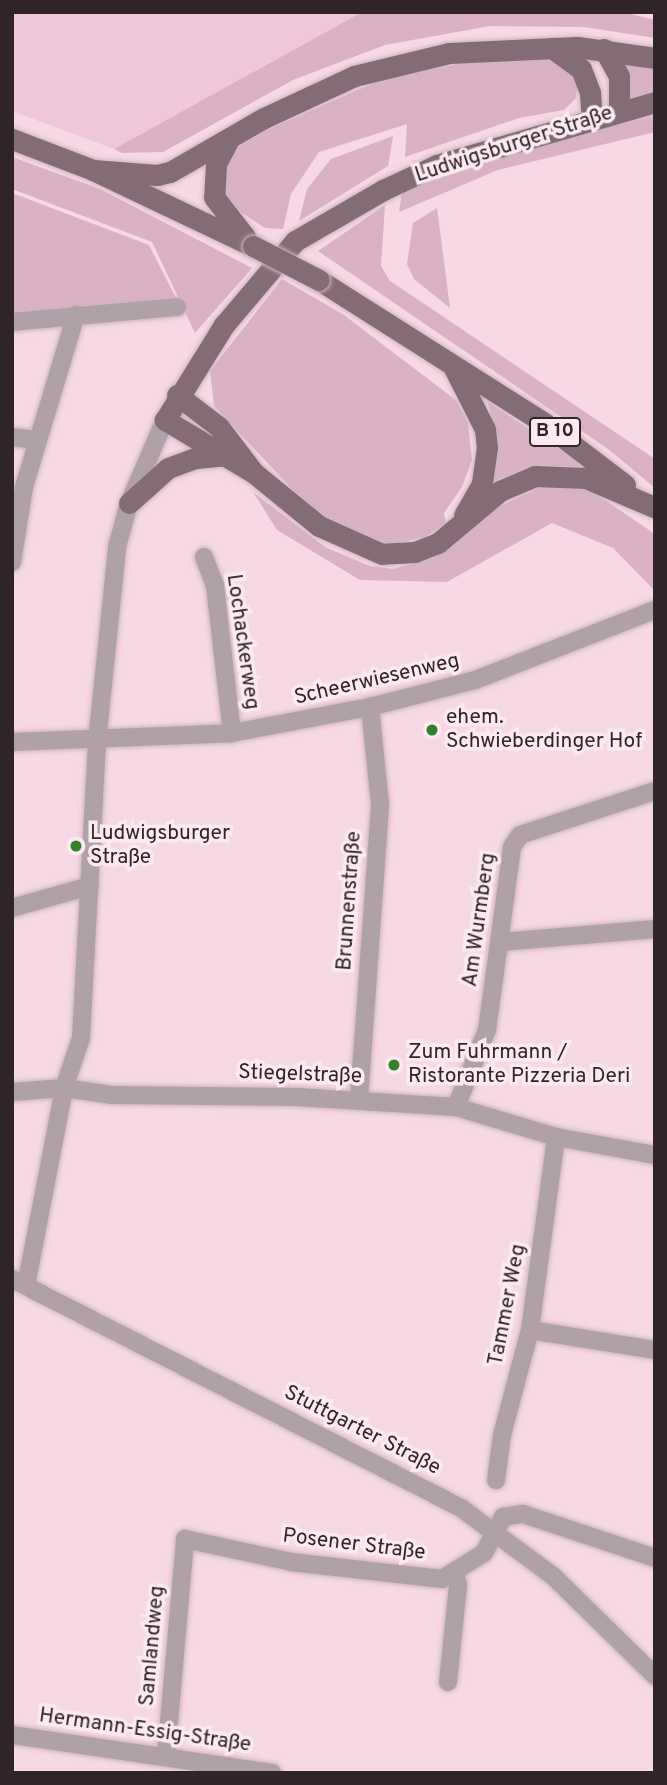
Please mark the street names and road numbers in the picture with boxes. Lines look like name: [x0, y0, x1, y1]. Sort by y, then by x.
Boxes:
street label: Ludwigsburger Straße: [412, 101, 616, 189]
road number: B 10: [529, 416, 581, 448]
street label: Lochackerweg: [220, 573, 264, 711]
street label: Scheerwiesenweg: [292, 649, 462, 711]
street label: Brunnenstraße: [333, 830, 367, 972]
street label: Am Wurmberg: [458, 851, 502, 989]
street label: Stiegelstraße: [238, 1060, 362, 1090]
street label: Tammer Weg: [484, 1242, 532, 1368]
street label: Stuttgarter Straße: [280, 1381, 444, 1481]
street label: Posener Straße: [281, 1524, 427, 1566]
street label: Samlandweg: [135, 1585, 171, 1707]
street label: Hermann-Essig-Straße: [37, 1704, 253, 1758]

